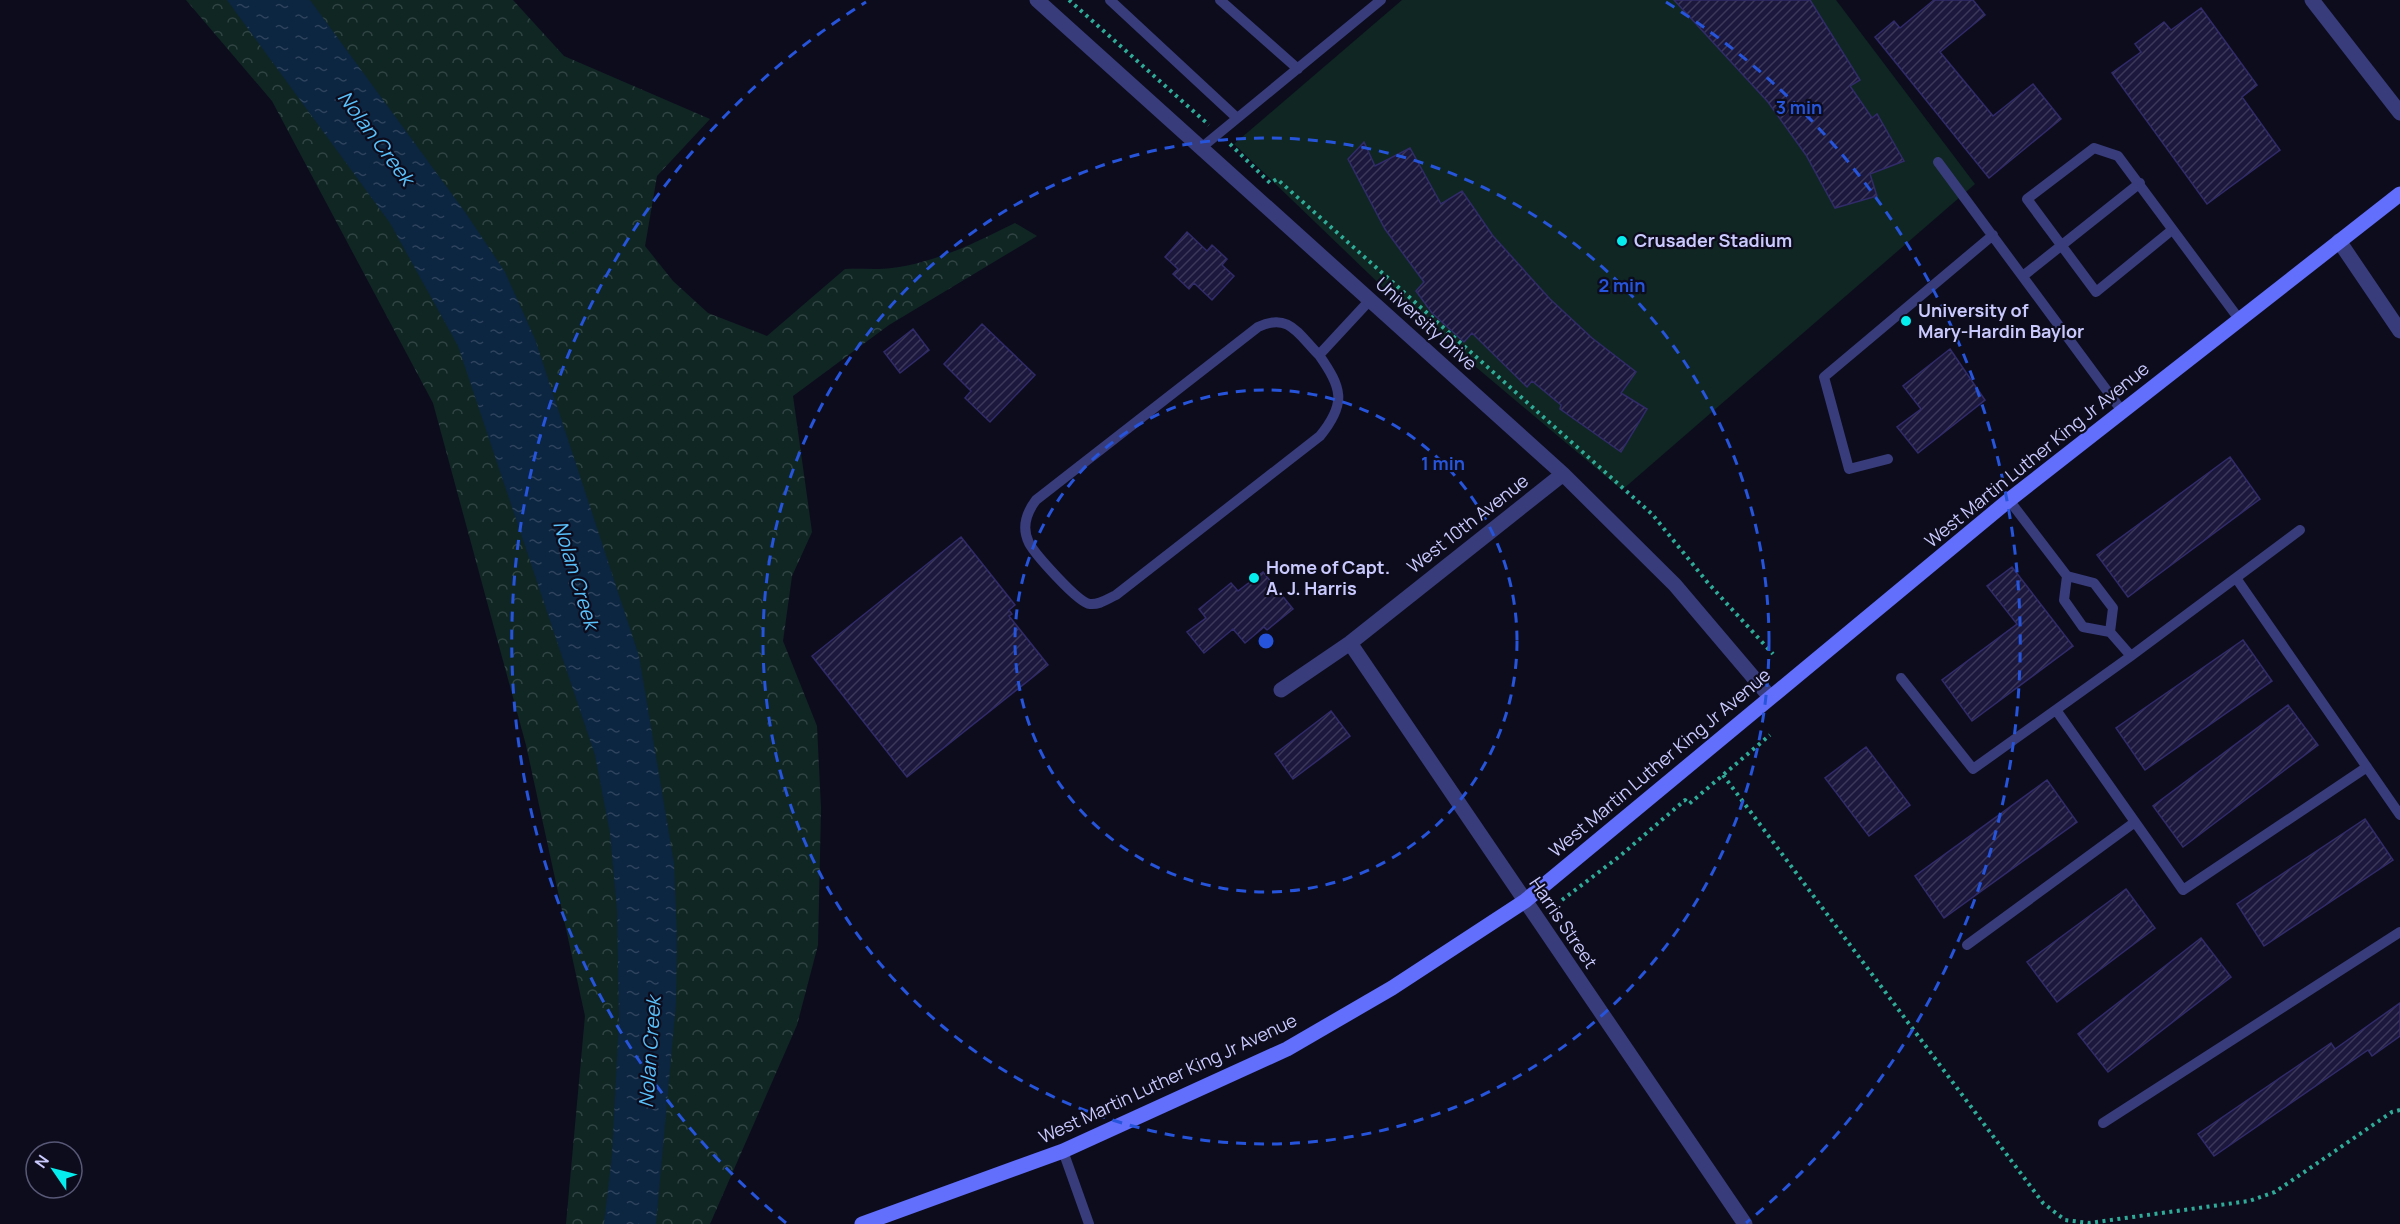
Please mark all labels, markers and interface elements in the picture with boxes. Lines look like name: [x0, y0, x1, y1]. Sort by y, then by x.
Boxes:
water label: Nolan Creek: [332, 85, 423, 193]
text: 3 min: [1776, 95, 1822, 119]
place label: Crusader Stadium: [1634, 228, 1792, 252]
marker: Crusader Stadium: [1615, 234, 1629, 248]
street label: University Drive: [1371, 271, 1483, 375]
text: 2 min: [1599, 273, 1645, 297]
place label: University of Mary-Hardin Baylor: [1918, 298, 2084, 343]
marker: University of Mary-Hardin Baylor: [1899, 314, 1913, 328]
street label: West Martin Luther King Jr Avenue: [1919, 356, 2154, 552]
text: 1 min: [1421, 451, 1465, 475]
street label: West 10th Avenue: [1402, 468, 1533, 578]
water label: Nolan Creek: [547, 517, 607, 635]
place label: Home of Capt. A. J. Harris: [1266, 555, 1390, 600]
marker: Home of Capt. A. J. Harris: [1247, 571, 1261, 585]
centre of rings: [1256, 631, 1276, 651]
street label: West Martin Luther King Jr Avenue: [1544, 662, 1775, 862]
street label: Harris Street: [1524, 872, 1603, 973]
water label: Nolan Creek: [632, 992, 667, 1109]
street label: West Martin Luther King Jr Avenue: [1035, 1008, 1301, 1149]
north arrow: [24, 1140, 84, 1200]
text: N: [29, 1150, 54, 1172]

